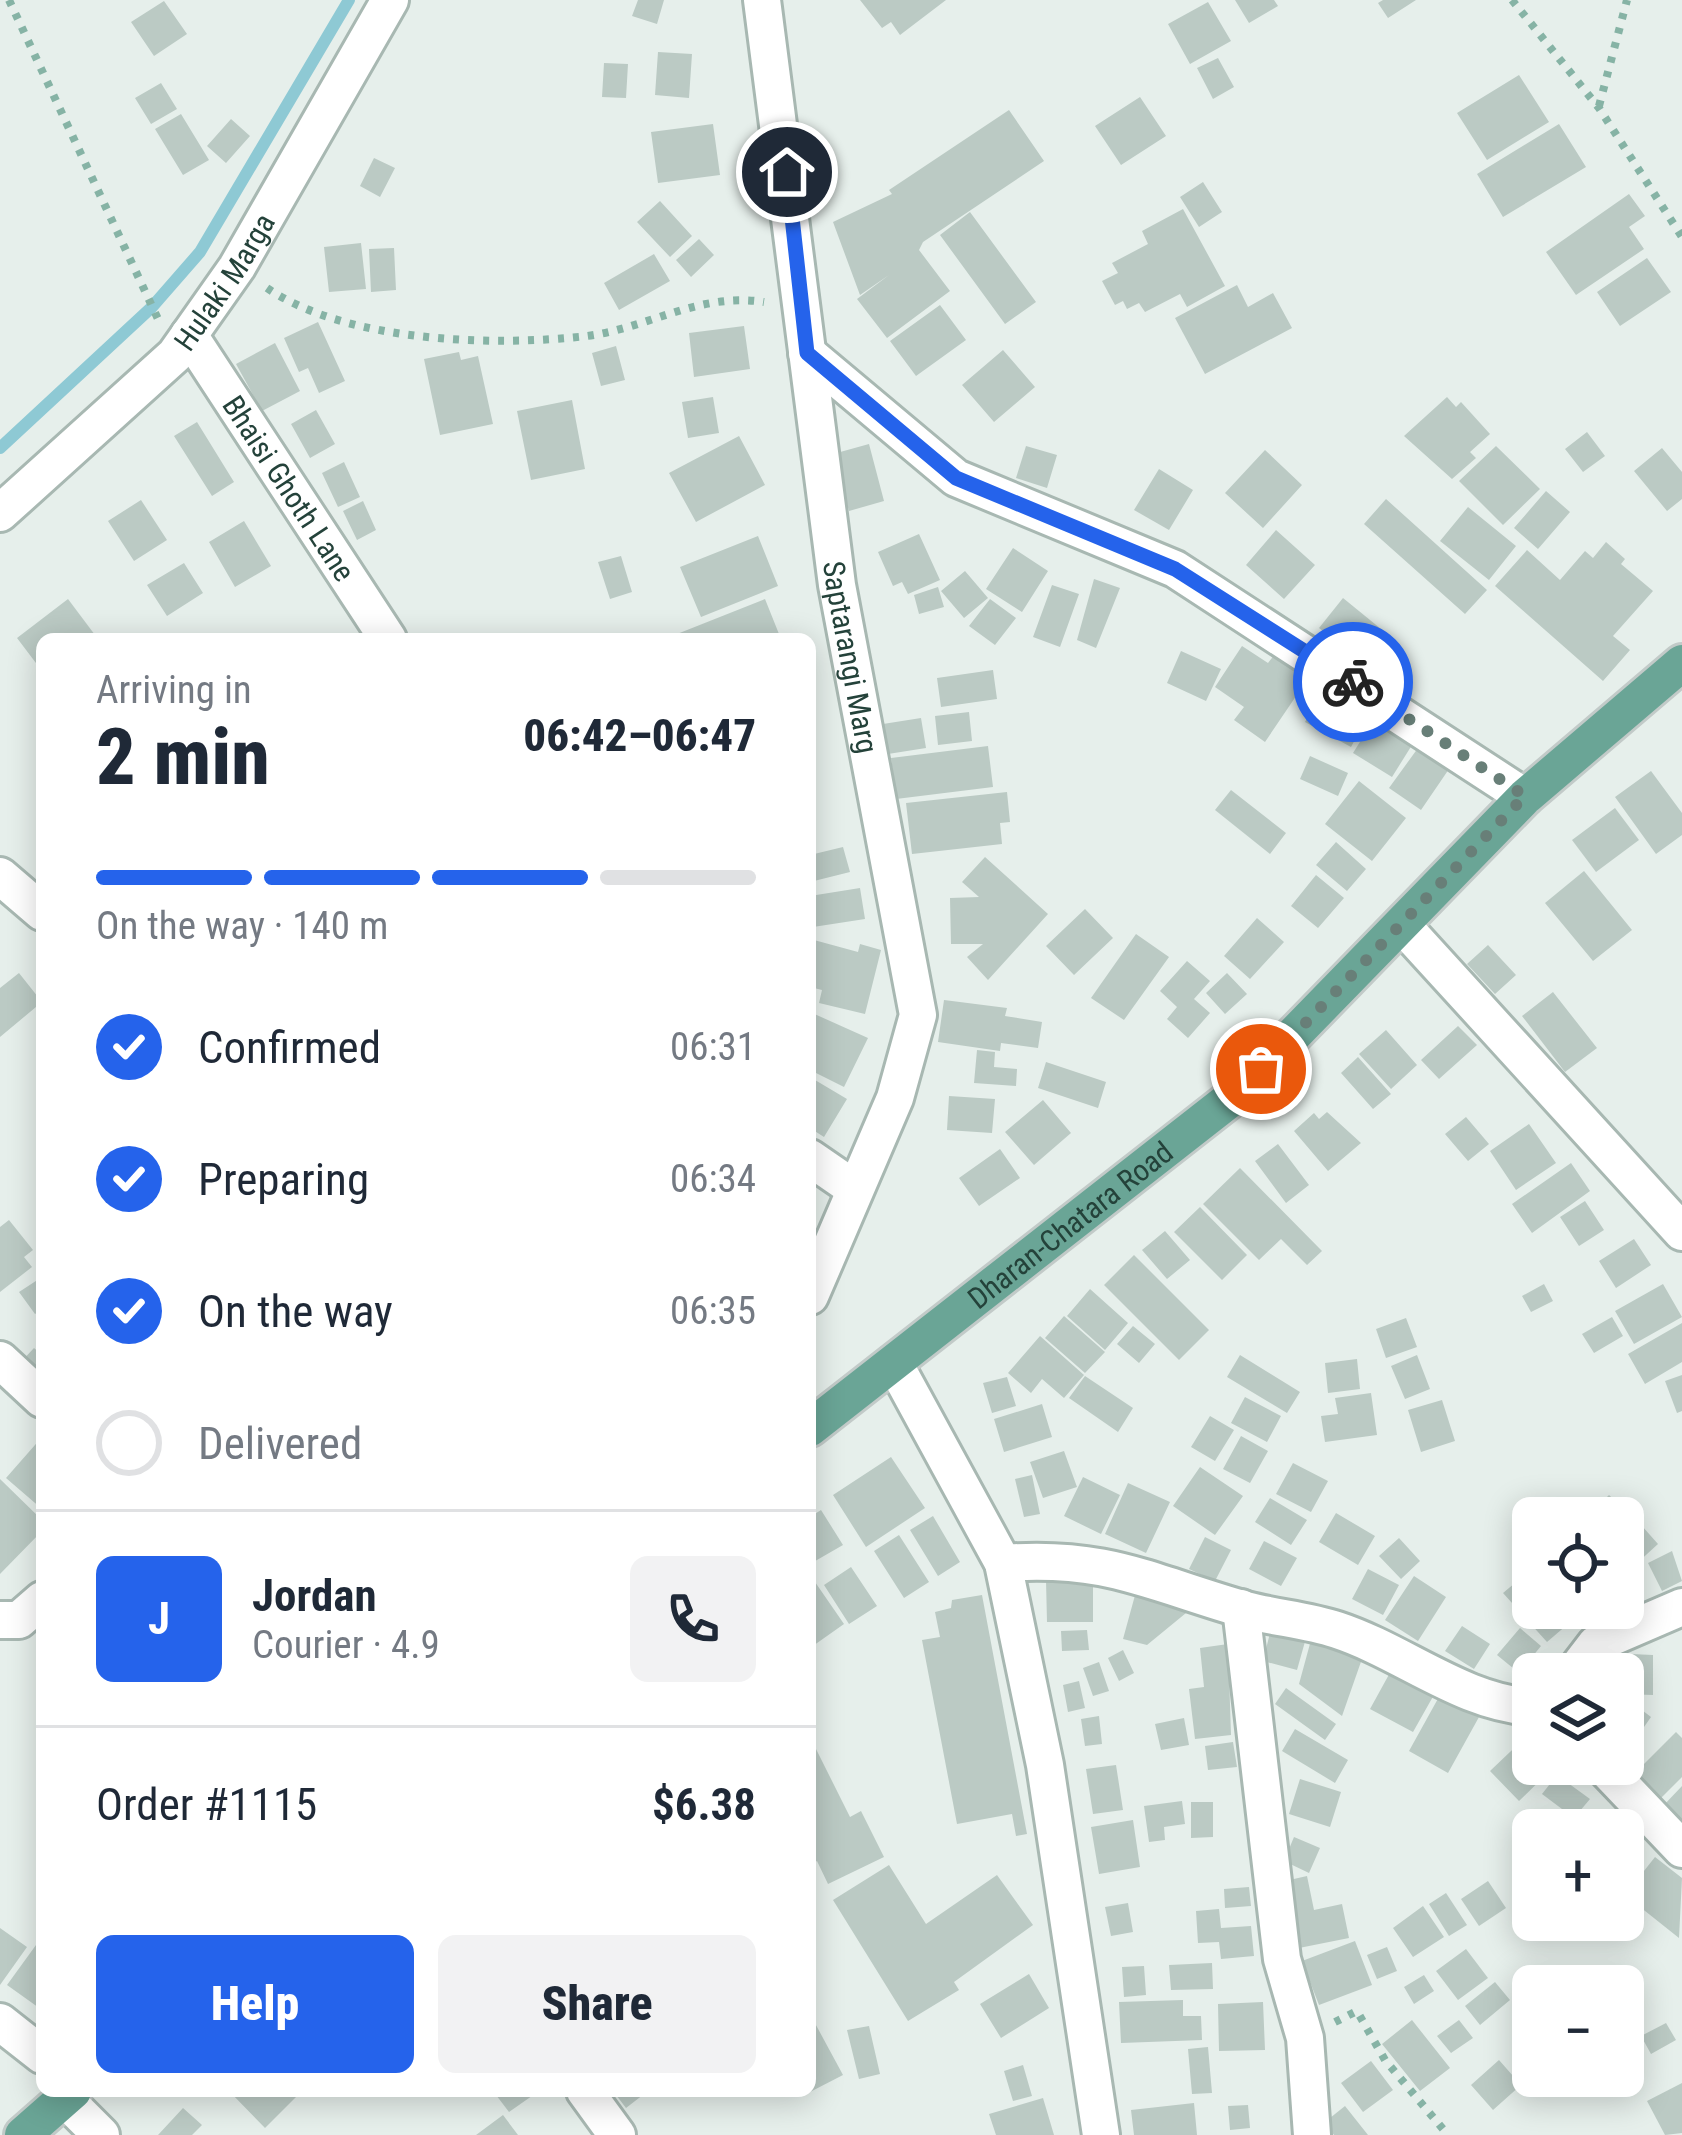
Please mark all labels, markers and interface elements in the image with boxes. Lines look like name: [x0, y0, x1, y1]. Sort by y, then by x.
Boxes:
pin: [736, 121, 838, 223]
icon: home: [754, 139, 820, 205]
street label: Hulaki Marga: [166, 207, 282, 357]
street label: Bhaisi Ghoth Lane: [216, 389, 363, 587]
street label: Saptarangi Marg: [817, 559, 886, 756]
courier: [1293, 622, 1413, 742]
icon: bike: [1320, 649, 1386, 715]
text: Arriving in: [96, 667, 252, 713]
text: 06:42–06:47: [523, 709, 756, 762]
text: 2 min: [96, 712, 270, 803]
text: On the way · 140 m: [96, 903, 388, 949]
icon: check: [96, 1014, 162, 1080]
pin: [1210, 1018, 1312, 1120]
text: Confirmed: [198, 1021, 381, 1074]
text: 06:31: [670, 1024, 756, 1070]
icon: bag: [1228, 1036, 1294, 1102]
street label: Dharan-Chatara Road: [961, 1134, 1179, 1316]
icon: check: [96, 1146, 162, 1212]
text: Preparing: [198, 1153, 369, 1206]
text: 06:34: [670, 1156, 756, 1202]
icon: check: [96, 1278, 162, 1344]
text: On the way: [198, 1285, 393, 1338]
text: 06:35: [670, 1288, 756, 1334]
text: Delivered: [198, 1417, 362, 1470]
map controls: [1512, 1497, 1644, 2097]
button: locate: [1512, 1497, 1644, 1629]
button: phone: [630, 1556, 756, 1682]
text: Jordan: [252, 1569, 377, 1622]
text: J: [148, 1592, 170, 1645]
text: Courier · 4.9: [252, 1622, 440, 1668]
button: layers: [1512, 1653, 1644, 1785]
text: Order #1115: [96, 1778, 317, 1831]
text: $6.38: [652, 1778, 756, 1831]
button: +: [1512, 1809, 1644, 1941]
button: Help: [96, 1935, 414, 2073]
button: Share: [438, 1935, 756, 2073]
button: −: [1512, 1965, 1644, 2097]

